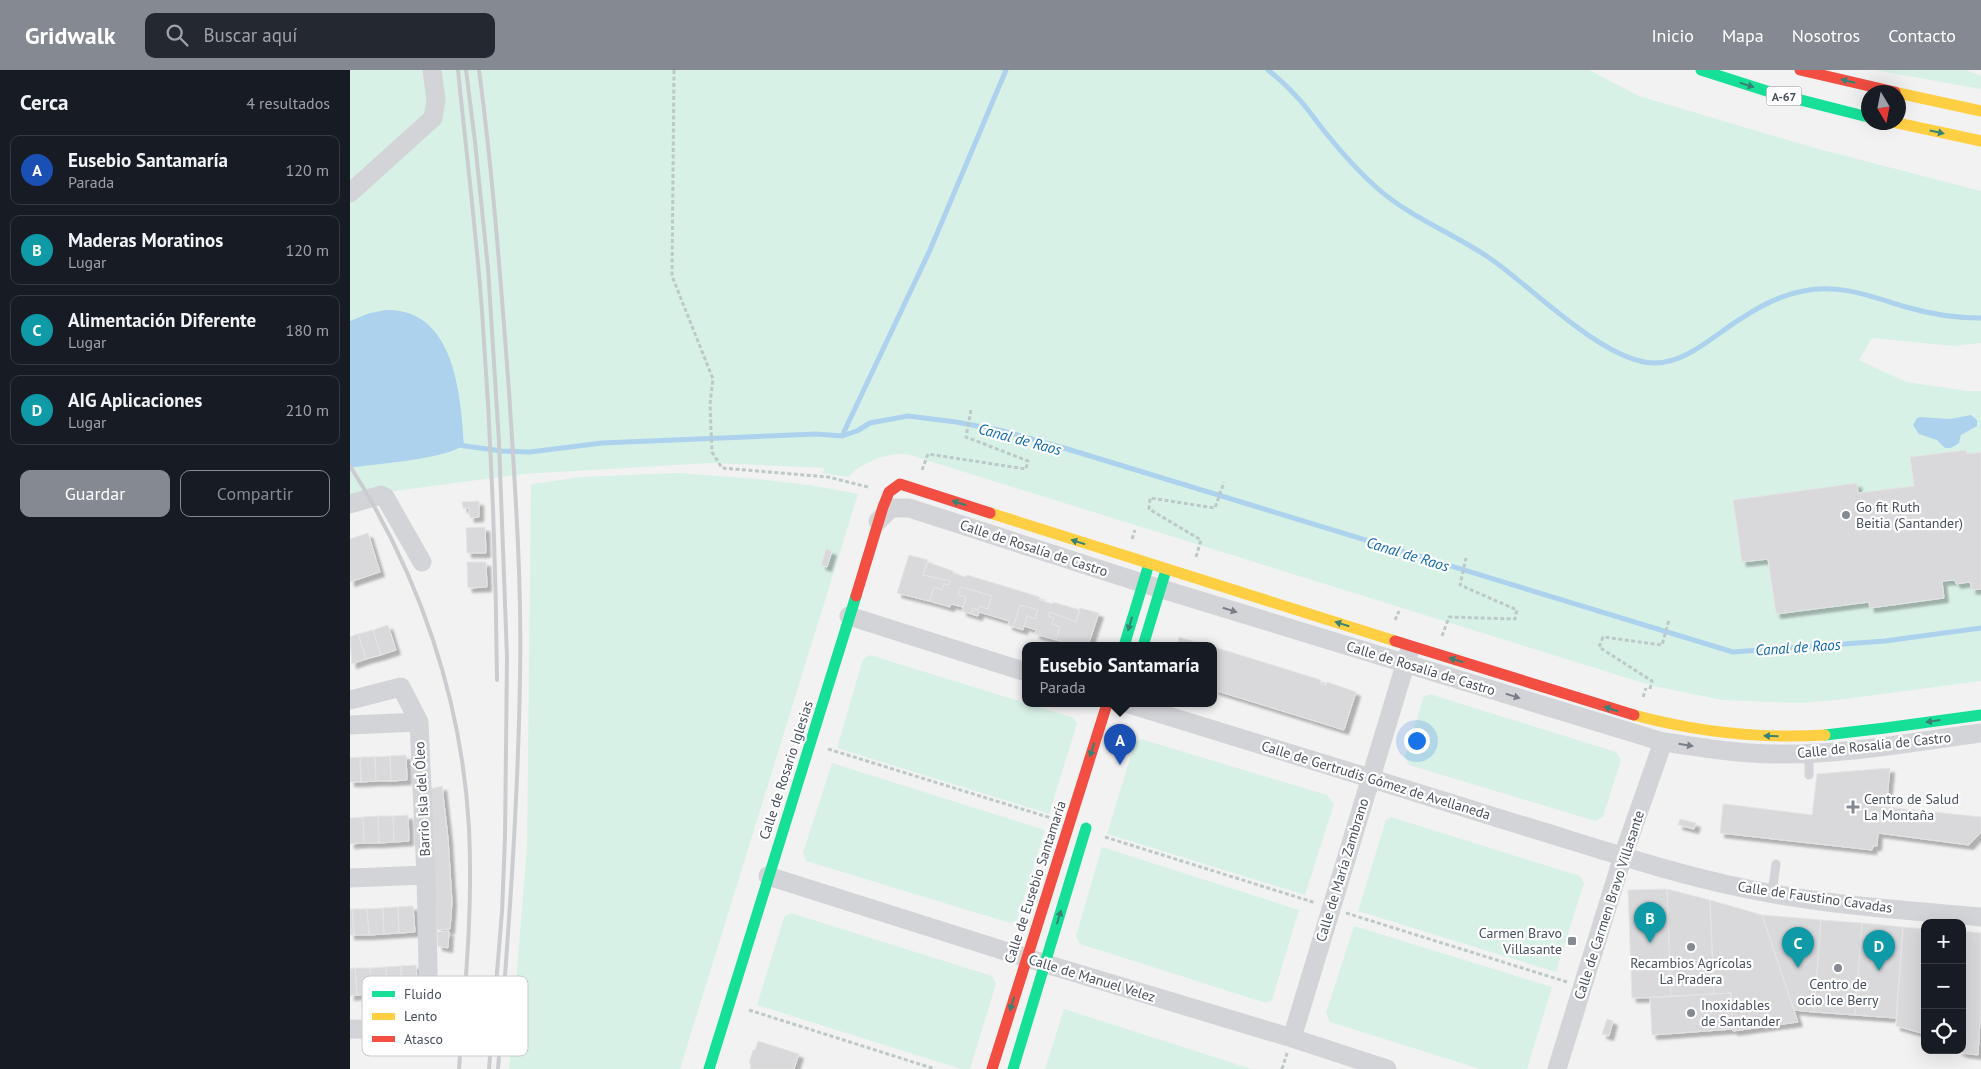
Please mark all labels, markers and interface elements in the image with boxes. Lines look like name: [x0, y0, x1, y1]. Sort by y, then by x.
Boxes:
search box: [145, 13, 495, 58]
text: Gridwalk: [25, 20, 115, 51]
icon: search: [163, 21, 191, 49]
text: Buscar aquí: [203, 23, 297, 47]
text: Inicio: [1651, 24, 1694, 47]
text: Mapa: [1722, 24, 1764, 47]
text: Nosotros: [1792, 24, 1860, 47]
text: Contacto: [1888, 24, 1956, 47]
one-way arrow: [1840, 77, 1855, 85]
one-way arrow: [1740, 82, 1755, 90]
north arrow: [1861, 85, 1906, 130]
road number: A-67: [1766, 86, 1802, 106]
text: Cerca: [20, 89, 69, 116]
text: 4 resultados: [246, 93, 330, 113]
one-way arrow: [1929, 128, 1945, 136]
text: Eusebio Santamaría: [68, 148, 228, 172]
text: A: [32, 160, 42, 180]
text: 120 m: [286, 160, 329, 180]
text: Parada: [68, 172, 114, 192]
text: Maderas Moratinos: [68, 228, 223, 252]
text: B: [32, 240, 42, 260]
text: 120 m: [286, 240, 329, 260]
text: Lugar: [68, 252, 107, 272]
text: Alimentación Diferente: [68, 308, 256, 332]
text: C: [33, 320, 41, 340]
text: 180 m: [286, 320, 329, 340]
text: Lugar: [68, 332, 107, 352]
text: AIG Aplicaciones: [68, 388, 202, 412]
text: D: [32, 400, 42, 420]
text: 210 m: [286, 400, 329, 420]
text: Lugar: [68, 412, 107, 432]
water label: Canal de Raos: [976, 419, 1064, 459]
button: Guardar: [20, 470, 170, 517]
button: Compartir: [180, 470, 330, 517]
place label: Go fit Ruth Beitia (Santander): [1856, 498, 1963, 532]
one-way arrow: [951, 499, 966, 507]
marker: Go fit Ruth Beitia (Santander): [1840, 509, 1852, 521]
street label: Calle de Rosalía de Castro: [958, 516, 1110, 580]
water label: Canal de Raos: [1364, 532, 1452, 576]
one-way arrow: [1071, 538, 1086, 545]
one-way arrow: [1223, 606, 1238, 614]
one-way arrow: [1126, 616, 1134, 632]
one-way arrow: [1334, 620, 1349, 628]
water label: Canal de Raos: [1755, 635, 1841, 659]
street label: Calle de Rosalía de Castro: [1344, 637, 1498, 699]
popup: [1022, 642, 1217, 707]
text: Eusebio Santamaría: [1040, 653, 1199, 677]
one-way arrow: [1449, 655, 1464, 663]
text: Parada: [1040, 677, 1086, 697]
one-way arrow: [1505, 693, 1520, 701]
street label: Calle de Rosario Iglesias: [755, 698, 817, 842]
one-way arrow: [1604, 704, 1619, 712]
one-way arrow: [1924, 717, 1940, 725]
pin: A: [1104, 724, 1136, 765]
your location: [1404, 728, 1430, 754]
street label: Calle de Rosalía de Castro: [1796, 728, 1952, 762]
one-way arrow: [1763, 732, 1779, 740]
street label: Calle de Gertrudis Gómez de Avellaneda: [1259, 737, 1493, 824]
street label: Barrio Isla del Óleo: [410, 741, 434, 857]
one-way arrow: [1678, 742, 1694, 750]
one-way arrow: [1088, 743, 1096, 758]
place label: Centro de Salud La Montaña: [1864, 790, 1959, 824]
street label: Calle de María Zambrano: [1312, 796, 1372, 944]
street label: Calle de Eusebio Santamaría: [1000, 798, 1070, 966]
marker: Centro de Salud La Montaña: [1846, 800, 1860, 814]
street label: Calle de Carmen Bravo Villasante: [1570, 808, 1648, 1002]
street label: Calle de Faustino Cavadas: [1737, 877, 1894, 917]
pin: B: [1634, 902, 1666, 943]
one-way arrow: [1056, 910, 1063, 925]
map controls: [1921, 919, 1966, 1054]
button: +: [1921, 919, 1966, 964]
place label: Carmen Bravo Villasante: [1479, 924, 1562, 958]
pin: C: [1782, 927, 1814, 968]
pin: D: [1863, 930, 1895, 971]
marker: Carmen Bravo Villasante: [1566, 935, 1578, 947]
marker: Recambios Agrícolas La Pradera: [1685, 941, 1697, 953]
street label: Calle de Manuel Velez: [1027, 950, 1157, 1006]
place label: Recambios Agrícolas La Pradera: [1630, 954, 1752, 988]
marker: Centro de ocio Ice Berry: [1832, 962, 1844, 974]
button: −: [1921, 964, 1966, 1009]
place label: Centro de ocio Ice Berry: [1797, 975, 1879, 1009]
legend: [362, 976, 528, 1056]
text: Fluido: [404, 985, 442, 1003]
place label: Inoxidables de Santander: [1701, 996, 1780, 1030]
one-way arrow: [1007, 997, 1015, 1012]
text: Lento: [404, 1007, 437, 1025]
marker: Inoxidables de Santander: [1685, 1007, 1697, 1019]
button: locate: [1921, 1009, 1966, 1054]
text: Atasco: [404, 1030, 443, 1048]

